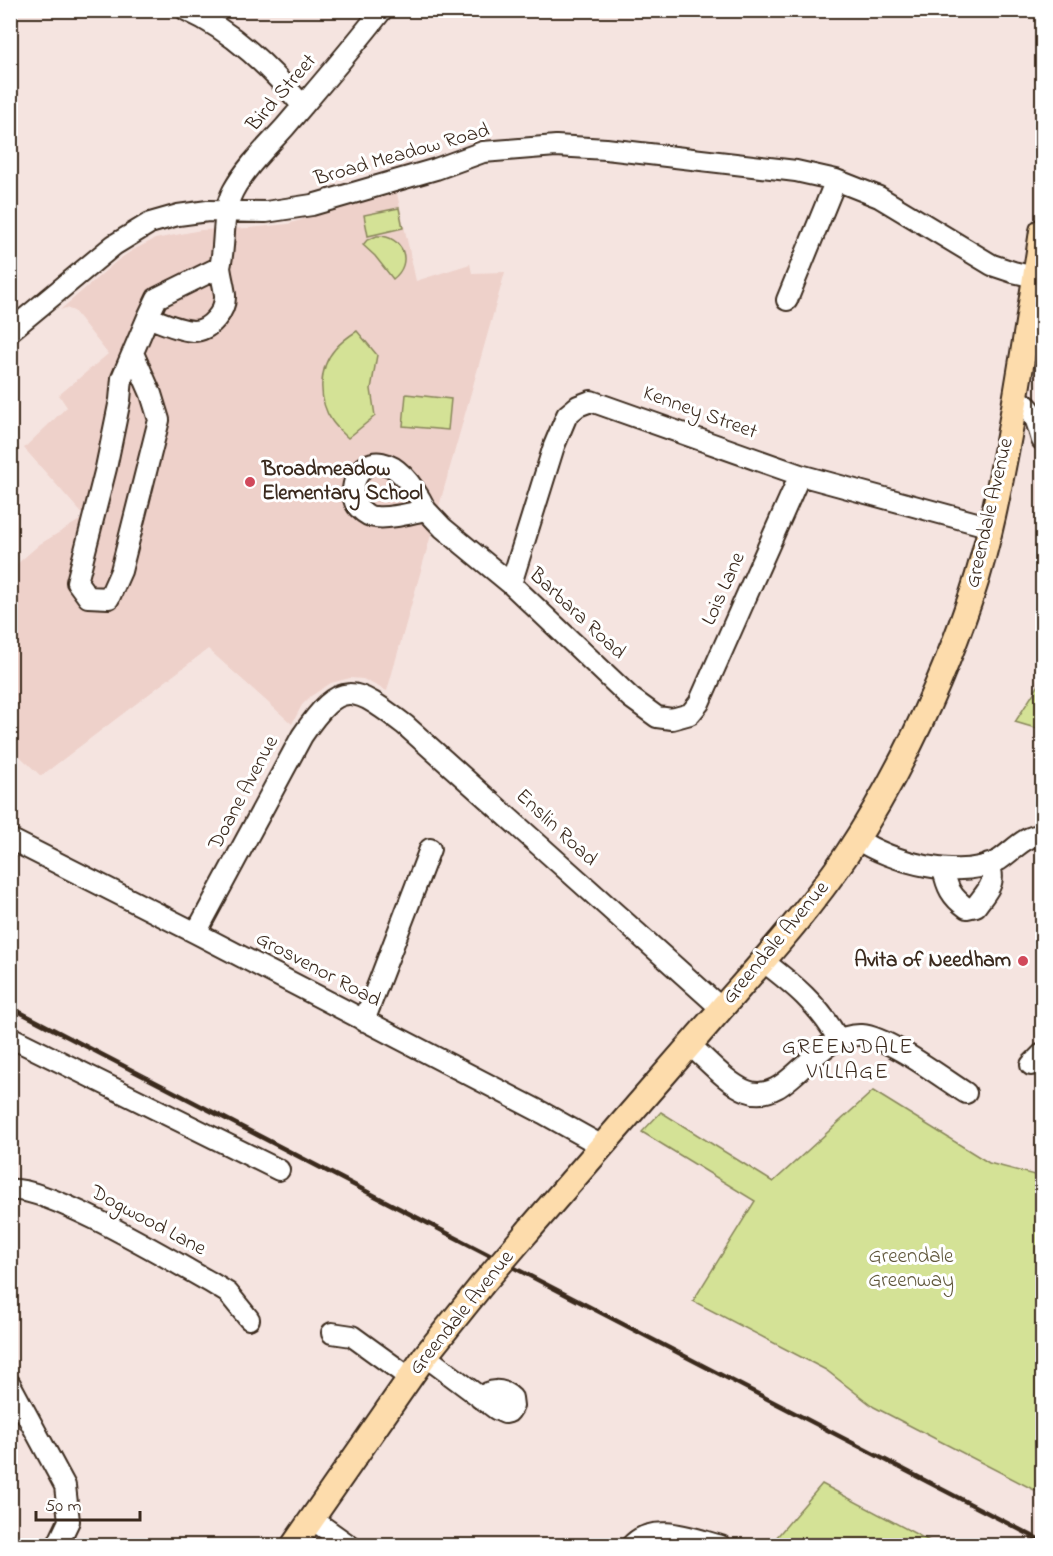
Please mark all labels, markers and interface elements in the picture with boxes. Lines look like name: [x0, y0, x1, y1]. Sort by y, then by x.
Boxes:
street label: Bird Street: [239, 48, 324, 139]
street label: Broad Meadow Road: [310, 116, 493, 195]
street label: Kenney Street: [638, 378, 761, 449]
street label: Greendale Avenue: [958, 435, 1022, 591]
place label: Broadmeadow Elementary School: [261, 455, 424, 511]
marker: Broadmeadow Elementary School: [243, 475, 257, 489]
street label: Lois Lane: [695, 547, 754, 630]
street label: Barbara Road: [521, 560, 632, 667]
street label: Doane Avenue: [201, 730, 287, 856]
street label: Enslin Road: [508, 782, 604, 874]
street label: Greendale Avenue: [715, 874, 837, 1011]
street label: Grosvenor Road: [250, 924, 386, 1016]
place label: Avita of Needham: [854, 946, 1011, 976]
marker: Avita of Needham: [1016, 954, 1030, 968]
district label: GREENDALE VILLAGE: [782, 1032, 914, 1089]
street label: Dogwood Lane: [83, 1177, 212, 1266]
park label: Greendale Greenway: [868, 1242, 954, 1298]
street label: Greendale Avenue: [402, 1244, 522, 1382]
scale bar: [36, 1484, 140, 1522]
text: 50 m: [45, 1494, 82, 1520]

